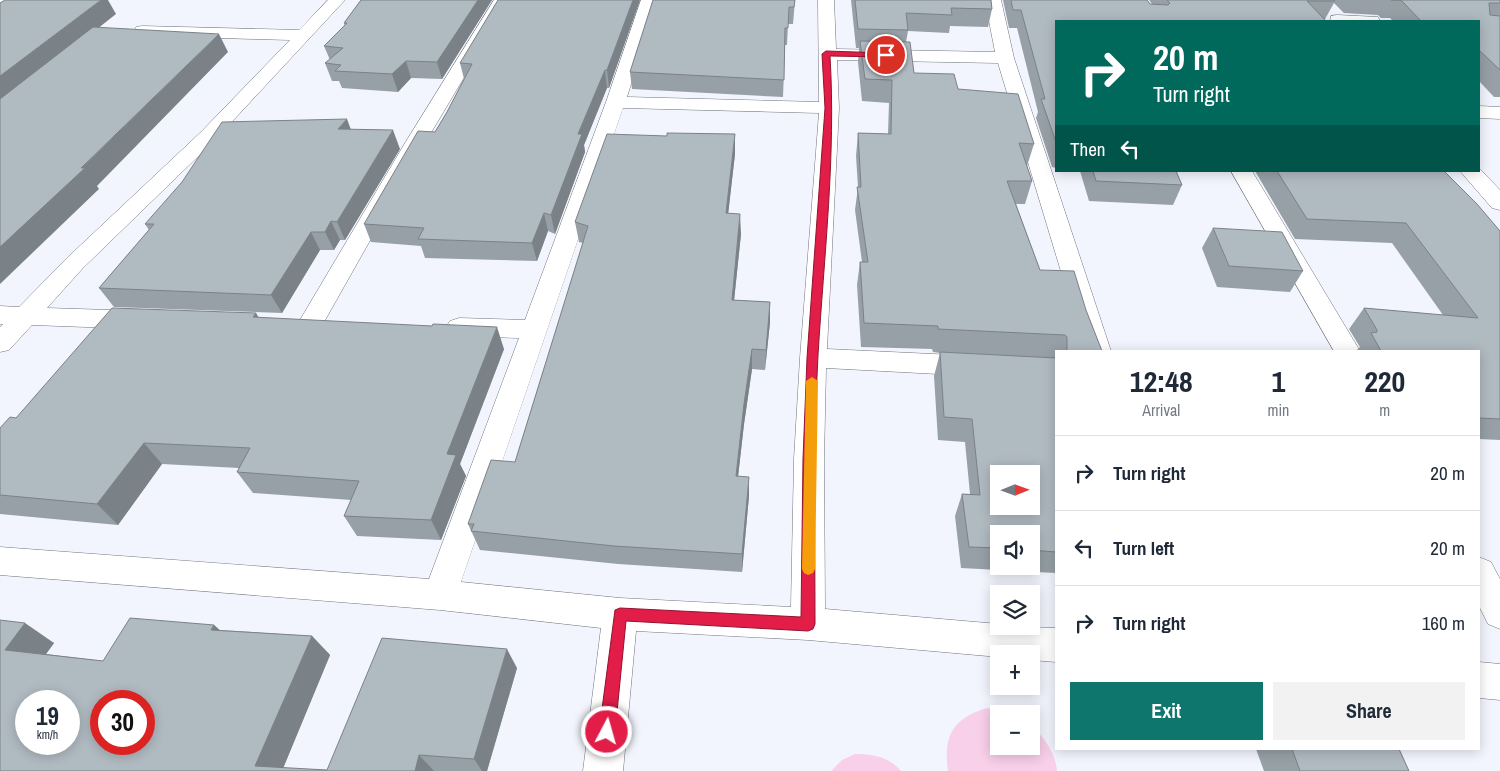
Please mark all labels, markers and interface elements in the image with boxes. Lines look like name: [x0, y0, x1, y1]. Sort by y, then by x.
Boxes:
pin: [865, 34, 907, 76]
text: 20 m: [1153, 34, 1218, 81]
icon: right: [1070, 40, 1135, 105]
icon: arrive: [872, 41, 900, 69]
text: Turn right: [1153, 79, 1230, 109]
icon: left: [1116, 135, 1144, 163]
text: Then: [1070, 136, 1106, 162]
text: 12:48: [1130, 361, 1193, 401]
text: 1: [1272, 361, 1285, 401]
text: 220: [1364, 361, 1405, 401]
text: Arrival: [1142, 399, 1180, 421]
text: min: [1267, 399, 1289, 421]
text: m: [1379, 399, 1390, 421]
icon: right: [1070, 459, 1098, 487]
text: Turn right: [1113, 460, 1185, 486]
text: 20 m: [1430, 460, 1465, 486]
north arrow: [990, 465, 1040, 515]
map controls: [990, 465, 1040, 755]
button: sound: [990, 525, 1040, 575]
icon: left: [1070, 534, 1098, 562]
text: Turn left: [1113, 535, 1174, 561]
text: 20 m: [1430, 535, 1465, 561]
button: layers: [990, 585, 1040, 635]
icon: right: [1070, 609, 1098, 637]
text: Turn right: [1113, 610, 1185, 636]
text: 160 m: [1422, 610, 1465, 636]
button: +: [990, 645, 1040, 695]
button: Exit: [1070, 682, 1263, 740]
button: Share: [1273, 682, 1465, 740]
speed limit sign: 30: [90, 690, 155, 755]
text: 19: [36, 699, 59, 733]
position arrow: [580, 705, 632, 757]
button: −: [990, 705, 1040, 755]
text: km/h: [37, 727, 58, 743]

